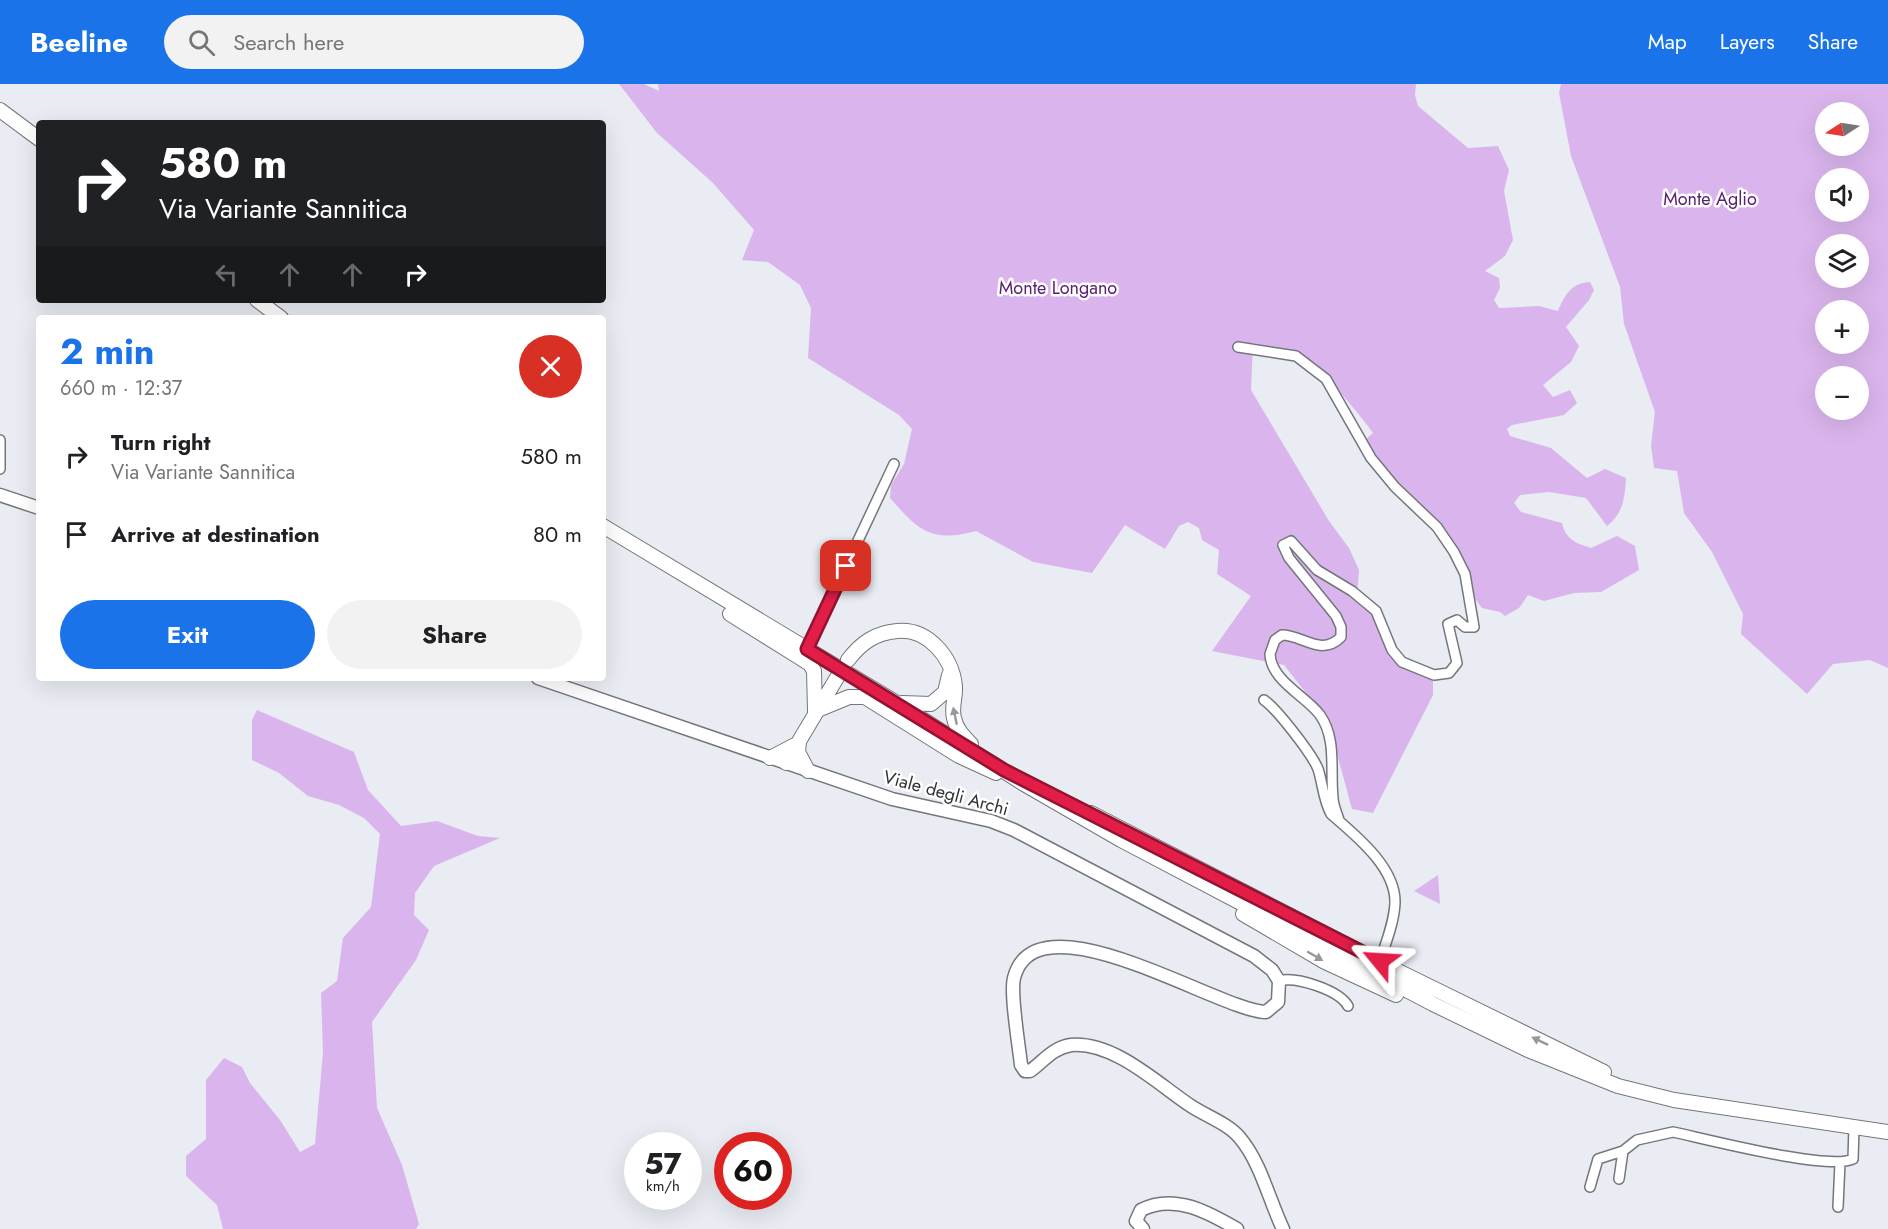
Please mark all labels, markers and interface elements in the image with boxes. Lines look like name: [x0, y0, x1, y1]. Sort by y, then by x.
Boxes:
search box: [164, 15, 584, 69]
text: Beeline: [30, 22, 128, 63]
icon: search: [185, 26, 218, 59]
text: Search here: [233, 26, 344, 58]
text: Map: [1648, 27, 1687, 57]
text: Layers: [1720, 27, 1775, 57]
text: Share: [1808, 27, 1858, 57]
north arrow: [1815, 102, 1869, 156]
map controls: [1815, 102, 1869, 420]
text: 580 m: [159, 133, 287, 194]
icon: right: [60, 144, 138, 222]
button: sound: [1815, 168, 1869, 222]
park label: Monte Aglio: [1663, 186, 1757, 212]
text: Via Variante Sannitica: [159, 189, 408, 228]
button: layers: [1815, 234, 1869, 288]
icon: left: [210, 258, 243, 291]
icon: ahead: [273, 258, 306, 291]
icon: ahead: [336, 258, 369, 291]
icon: right: [399, 258, 432, 291]
park label: Monte Longano: [999, 275, 1117, 301]
button: +: [1815, 300, 1869, 354]
text: 2 min: [60, 325, 155, 377]
button: close: [519, 335, 582, 398]
button: −: [1815, 366, 1869, 420]
text: 660 m · 12:37: [60, 374, 182, 403]
text: Turn right: [111, 426, 211, 458]
icon: right: [60, 440, 93, 473]
text: 580 m: [521, 440, 582, 472]
text: Via Variante Sannitica: [111, 458, 295, 487]
icon: arrive: [60, 518, 93, 551]
text: Arrive at destination: [111, 518, 320, 550]
text: 80 m: [533, 518, 582, 550]
pin: [820, 540, 871, 591]
icon: arrive: [829, 549, 862, 582]
button: Exit: [60, 600, 315, 669]
button: Share: [327, 600, 582, 669]
one-way arrow: [950, 706, 959, 725]
street label: Viale degli Archi: [881, 764, 1011, 822]
position arrow: [1348, 929, 1412, 993]
one-way arrow: [1307, 951, 1324, 961]
one-way arrow: [1531, 1036, 1548, 1046]
speed limit sign: 60: [714, 1132, 792, 1210]
text: 57: [644, 1142, 682, 1185]
text: km/h: [646, 1175, 680, 1197]

